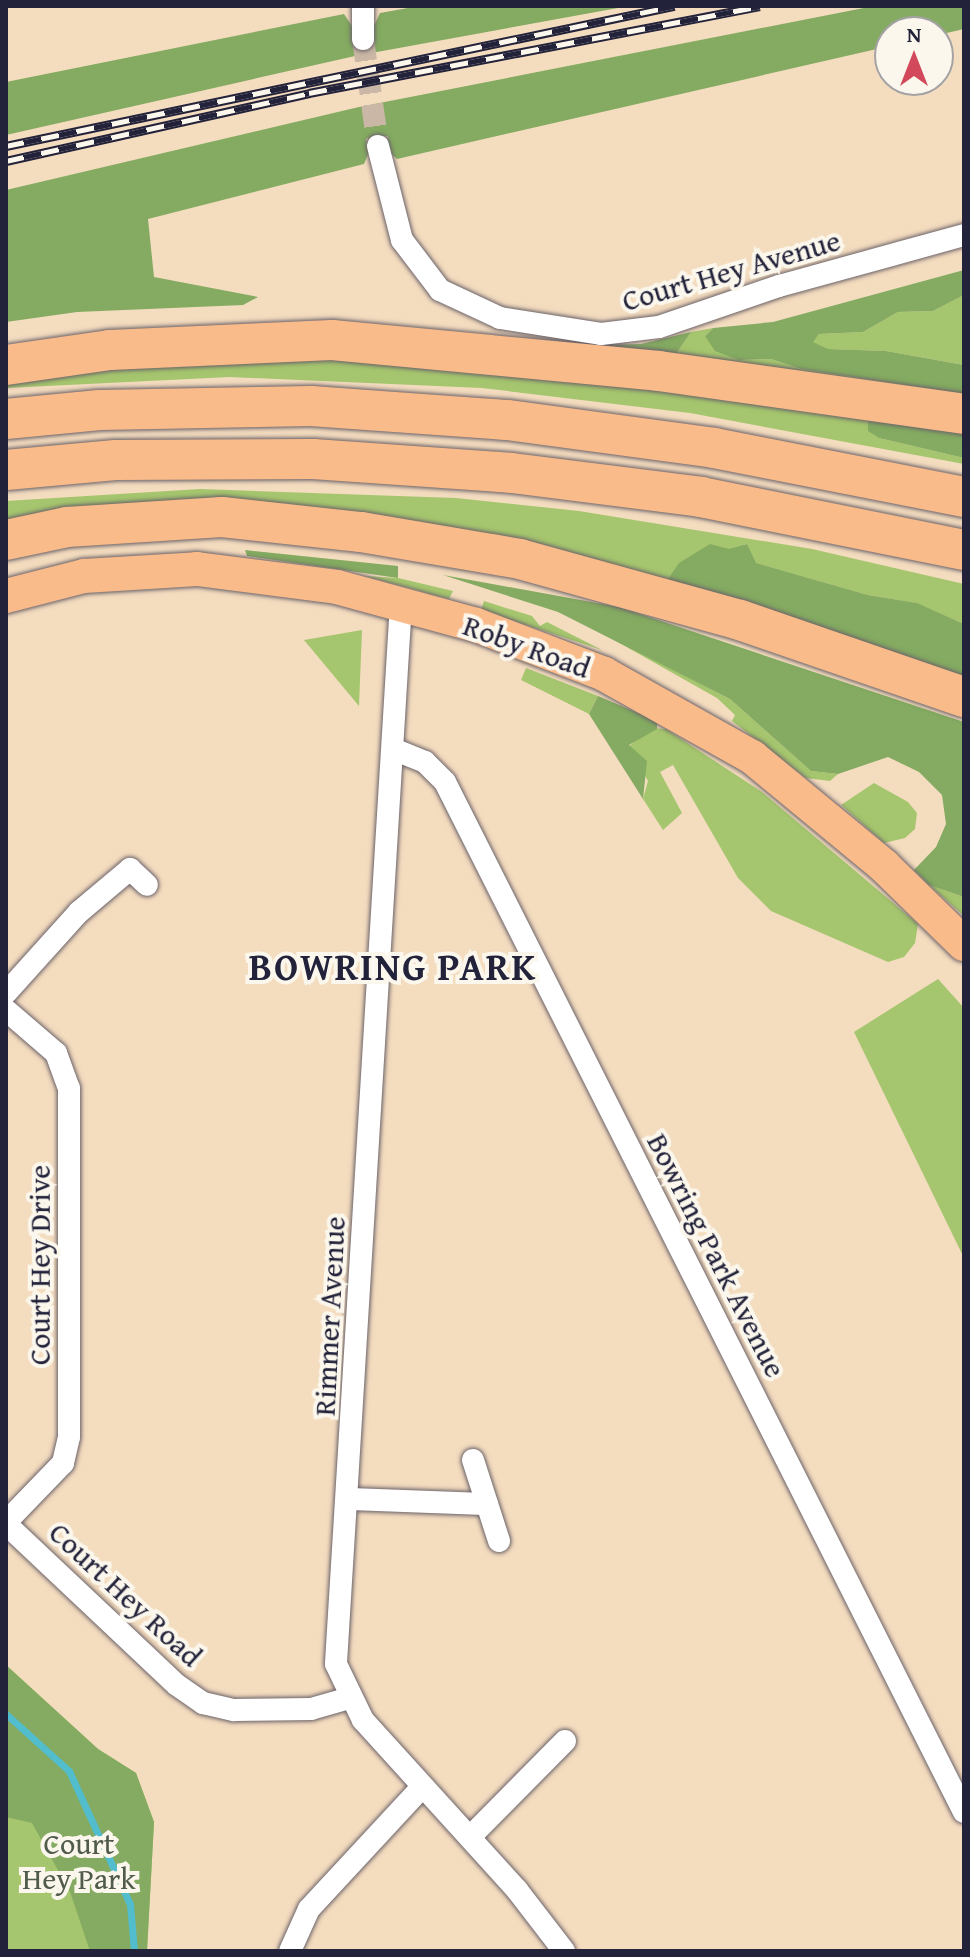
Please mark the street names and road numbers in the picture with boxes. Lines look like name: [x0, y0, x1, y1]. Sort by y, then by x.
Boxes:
street label: Court Hey Avenue: [618, 222, 844, 318]
street label: Roby Road: [459, 606, 595, 686]
street label: Bowring Park Avenue: [640, 1127, 794, 1383]
street label: Court Hey Drive: [21, 1165, 57, 1365]
street label: Rimmer Avenue: [306, 1215, 352, 1417]
street label: Court Hey Road: [42, 1514, 210, 1674]

